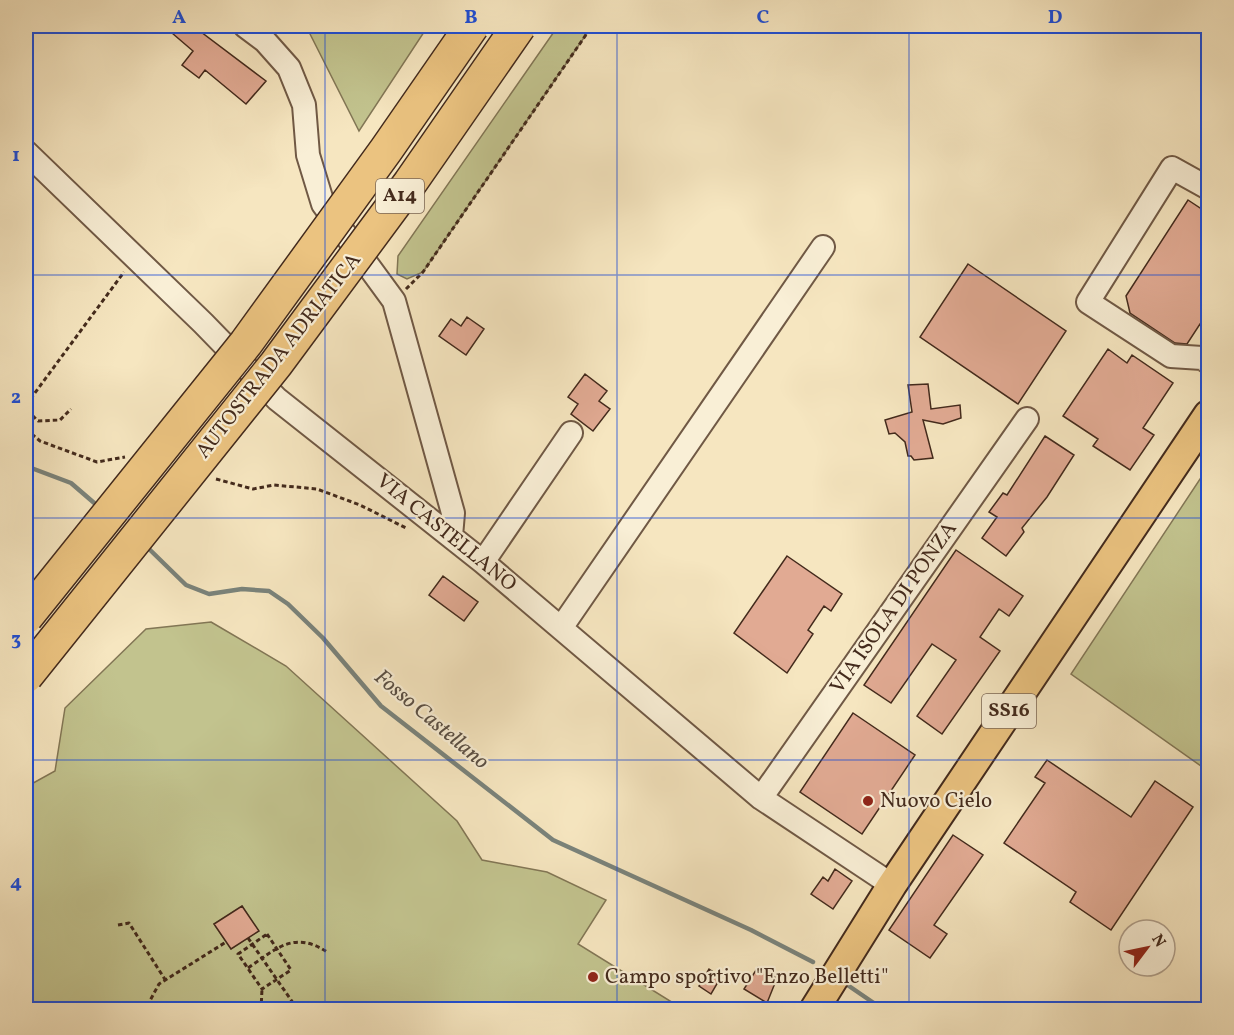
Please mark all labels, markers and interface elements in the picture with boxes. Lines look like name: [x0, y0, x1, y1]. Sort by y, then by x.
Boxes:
text: A: [172, 4, 186, 32]
text: B: [464, 4, 478, 32]
text: C: [757, 4, 770, 32]
text: D: [1048, 4, 1062, 32]
text: 1: [12, 142, 20, 170]
road number: A14: [376, 179, 424, 213]
street label: AUTOSTRADA ADRIATICA: [190, 247, 369, 465]
text: 2: [11, 384, 21, 412]
street label: VIA CASTELLANO: [370, 467, 522, 599]
street label: VIA ISOLA DI PONZA: [824, 516, 965, 700]
text: 3: [11, 626, 21, 654]
water label: Fosso Castellano: [367, 663, 495, 777]
road number: SS16: [982, 694, 1036, 728]
place label: Nuovo Cielo: [880, 787, 992, 816]
marker: Nuovo Cielo: [861, 794, 875, 808]
text: 4: [10, 869, 22, 897]
north arrow: [1117, 918, 1177, 978]
text: N: [1146, 930, 1171, 952]
place label: Campo sportivo "Enzo Belletti": [605, 963, 888, 992]
marker: Campo sportivo "Enzo Belletti": [586, 970, 600, 984]

